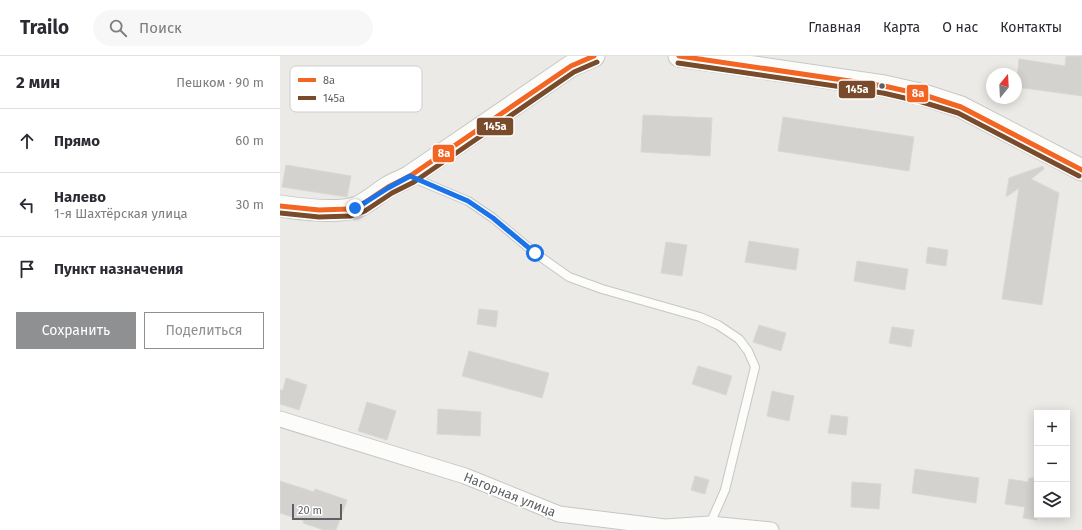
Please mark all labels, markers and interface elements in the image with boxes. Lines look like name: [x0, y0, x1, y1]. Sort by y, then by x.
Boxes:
search box: [93, 10, 373, 46]
text: Trailo: [20, 16, 69, 39]
icon: search: [107, 17, 129, 39]
text: Поиск: [139, 19, 182, 37]
text: Главная: [808, 19, 861, 36]
text: Карта: [883, 19, 920, 36]
text: О нас: [942, 19, 978, 36]
text: Контакты: [1000, 19, 1062, 36]
legend: [290, 66, 422, 112]
north arrow: [986, 68, 1022, 104]
text: 2 мин: [16, 72, 60, 93]
text: 8а: [323, 74, 335, 87]
text: Пешком · 90 m: [176, 75, 264, 90]
line badge: 145а: [838, 80, 876, 99]
unlabelled marker: [877, 81, 887, 91]
text: 145а: [845, 83, 869, 96]
line badge: 8а: [906, 84, 929, 103]
text: 8а: [912, 87, 924, 100]
text: 145а: [323, 92, 345, 105]
line badge: 145а: [476, 117, 514, 136]
text: 145а: [483, 120, 507, 133]
icon: ahead: [16, 130, 38, 152]
text: Прямо: [54, 132, 100, 150]
text: 60 m: [235, 133, 264, 148]
line badge: 8а: [432, 144, 455, 163]
text: 8а: [438, 147, 450, 160]
text: Налево: [54, 188, 106, 206]
icon: left: [16, 194, 38, 216]
text: 30 m: [236, 197, 264, 212]
route end: [346, 199, 364, 217]
text: 1-я Шахтёрская улица: [54, 206, 188, 221]
route start: [526, 244, 544, 262]
icon: arrive: [16, 258, 38, 280]
text: Пункт назначения: [54, 260, 183, 278]
button: Сохранить: [16, 312, 136, 349]
button: Поделиться: [144, 312, 264, 349]
map controls: [1034, 410, 1070, 518]
button: +: [1034, 410, 1070, 446]
button: −: [1034, 446, 1070, 482]
street label: Нагорная улица: [462, 469, 558, 520]
button: layers: [1034, 482, 1070, 518]
scale bar: [292, 502, 342, 521]
text: 20 m: [298, 504, 322, 517]

